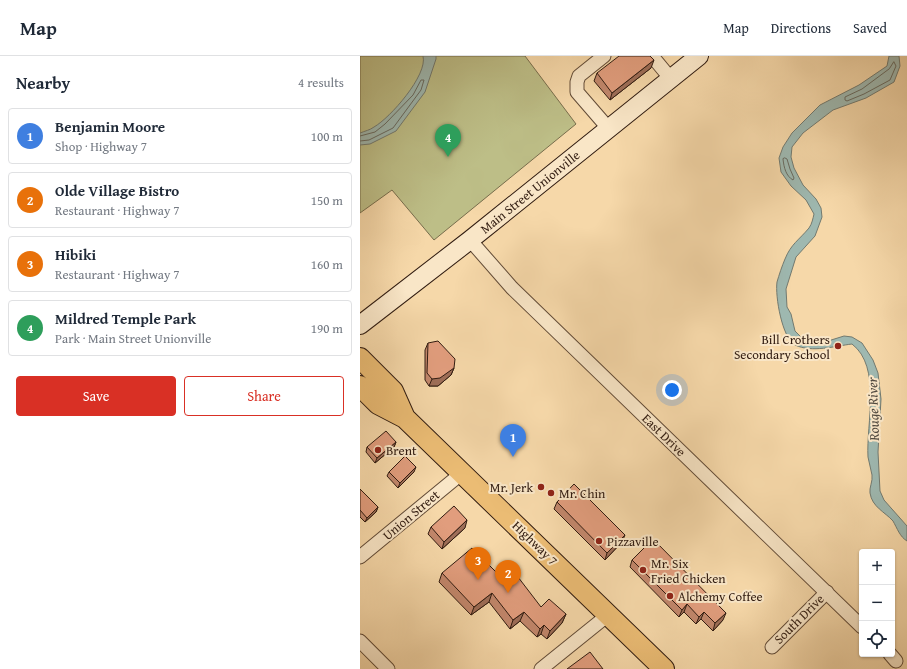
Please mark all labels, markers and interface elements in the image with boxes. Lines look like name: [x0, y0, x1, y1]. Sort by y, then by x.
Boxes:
text: Map: [20, 14, 57, 42]
text: Map: [723, 18, 749, 38]
text: Directions: [771, 18, 831, 38]
text: Saved: [853, 18, 887, 38]
text: Nearby: [16, 70, 70, 95]
text: 4 results: [298, 73, 344, 92]
text: Benjamin Moore: [55, 116, 165, 137]
pin: 4: [435, 124, 461, 157]
text: 1: [27, 127, 33, 146]
text: 100 m: [311, 127, 343, 146]
text: Shop · Highway 7: [55, 137, 147, 156]
street label: Main Street Unionville: [476, 146, 584, 238]
text: Olde Village Bistro: [55, 180, 179, 201]
text: 2: [27, 191, 33, 210]
text: 150 m: [311, 191, 343, 210]
text: Restaurant · Highway 7: [55, 201, 179, 220]
text: Hibiki: [55, 244, 96, 265]
text: 3: [27, 255, 33, 274]
text: 160 m: [311, 255, 343, 274]
text: Restaurant · Highway 7: [55, 265, 179, 284]
text: Mildred Temple Park: [55, 308, 196, 329]
text: 4: [27, 319, 33, 338]
text: 190 m: [311, 319, 343, 338]
text: Park · Main Street Unionville: [55, 329, 211, 348]
place label: Bill Crothers Secondary School: [734, 330, 830, 364]
marker: Bill Crothers Secondary School: [833, 341, 843, 351]
button: Save: [16, 376, 176, 416]
button: Share: [184, 376, 344, 416]
water label: Rouge River: [862, 376, 884, 442]
your location: [662, 380, 682, 400]
street label: East Drive: [638, 409, 690, 461]
pin: 1: [500, 424, 526, 457]
place label: Brent: [386, 441, 417, 460]
marker: Brent: [373, 445, 383, 455]
place label: Mr. Jerk: [490, 478, 533, 497]
marker: Mr. Jerk: [536, 482, 546, 492]
place label: Mr. Chin: [559, 484, 606, 503]
street label: Union Street: [378, 485, 444, 545]
marker: Mr. Chin: [546, 488, 556, 498]
street label: Highway 7: [508, 516, 562, 570]
place label: Pizzaville: [607, 532, 659, 551]
marker: Pizzaville: [594, 536, 604, 546]
pin: 3: [465, 547, 491, 580]
map controls: [859, 549, 895, 657]
button: +: [859, 549, 895, 585]
place label: Mr. Six Fried Chicken: [651, 554, 726, 588]
pin: 2: [495, 560, 521, 593]
marker: Mr. Six Fried Chicken: [638, 565, 648, 575]
button: −: [859, 585, 895, 621]
place label: Alchemy Coffee: [678, 587, 763, 606]
street label: South Drive: [770, 590, 828, 648]
marker: Alchemy Coffee: [665, 591, 675, 601]
button: locate: [859, 621, 895, 657]

